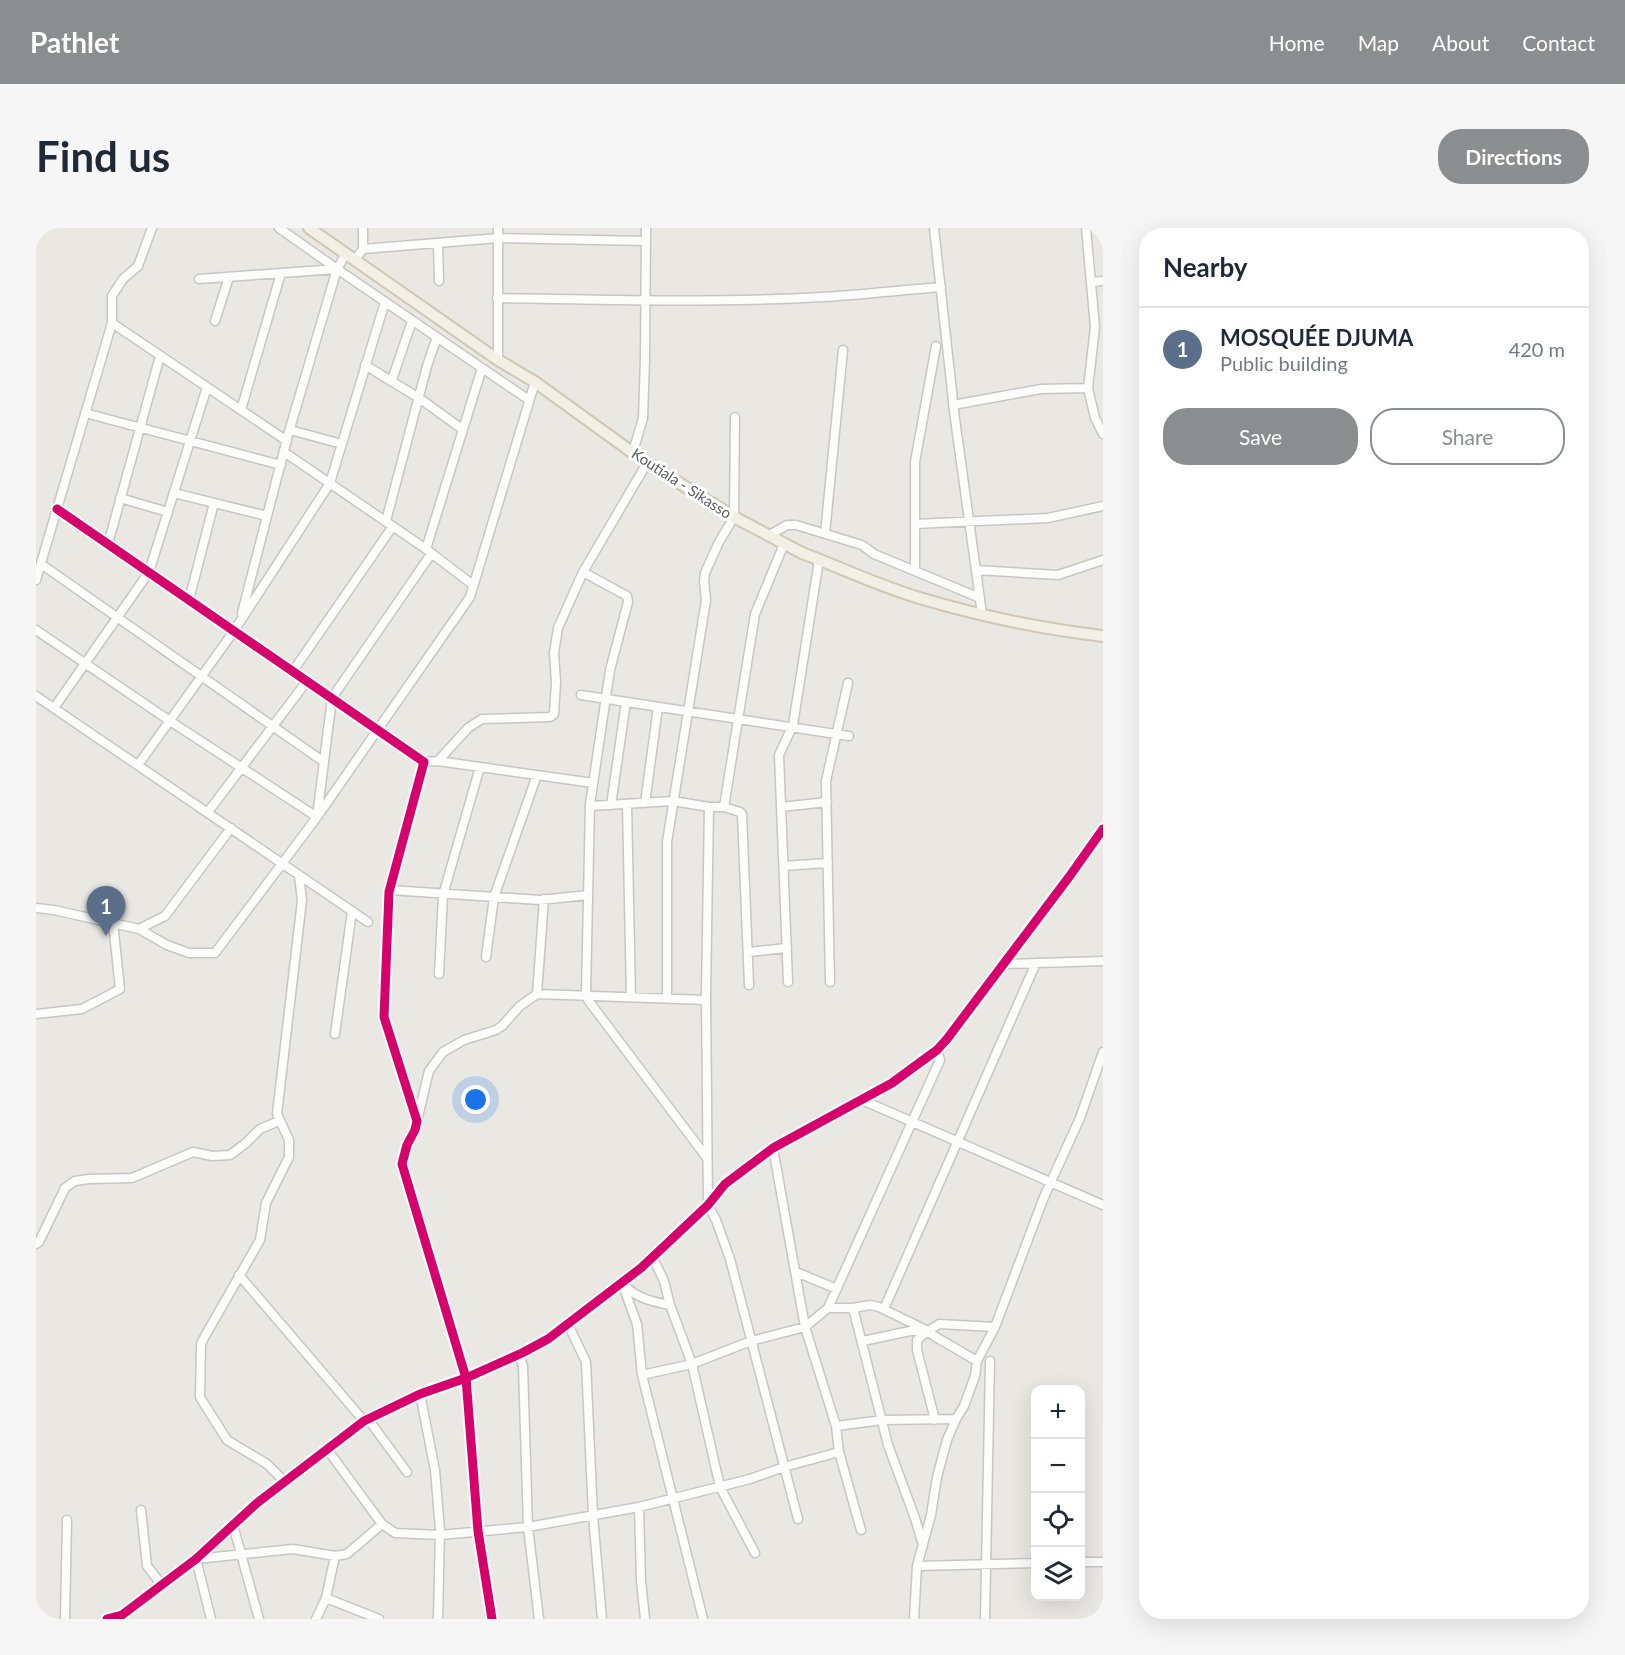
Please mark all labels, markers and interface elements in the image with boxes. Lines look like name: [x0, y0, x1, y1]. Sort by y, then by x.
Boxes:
text: Pathlet: [30, 25, 119, 59]
text: Home: [1269, 30, 1325, 55]
text: Map: [1358, 30, 1399, 55]
text: About: [1432, 30, 1489, 55]
text: Contact: [1522, 30, 1595, 55]
button: Directions: [1438, 129, 1589, 184]
text: Find us: [36, 131, 170, 181]
text: Nearby: [1163, 251, 1248, 283]
text: MOSQUÉE DJUMA: [1220, 324, 1413, 351]
text: 1: [1177, 337, 1188, 361]
text: 420 m: [1509, 337, 1565, 361]
text: Public building: [1220, 351, 1348, 375]
button: Save: [1163, 408, 1358, 465]
button: Share: [1370, 408, 1565, 465]
street label: Koutiala - Sikasso: [629, 444, 735, 522]
pin: 1: [86, 886, 126, 936]
your location: [461, 1085, 490, 1114]
map controls: [1031, 1385, 1085, 1601]
button: +: [1031, 1385, 1085, 1439]
button: −: [1031, 1439, 1085, 1493]
button: locate: [1031, 1493, 1085, 1547]
button: layers: [1031, 1547, 1085, 1601]

